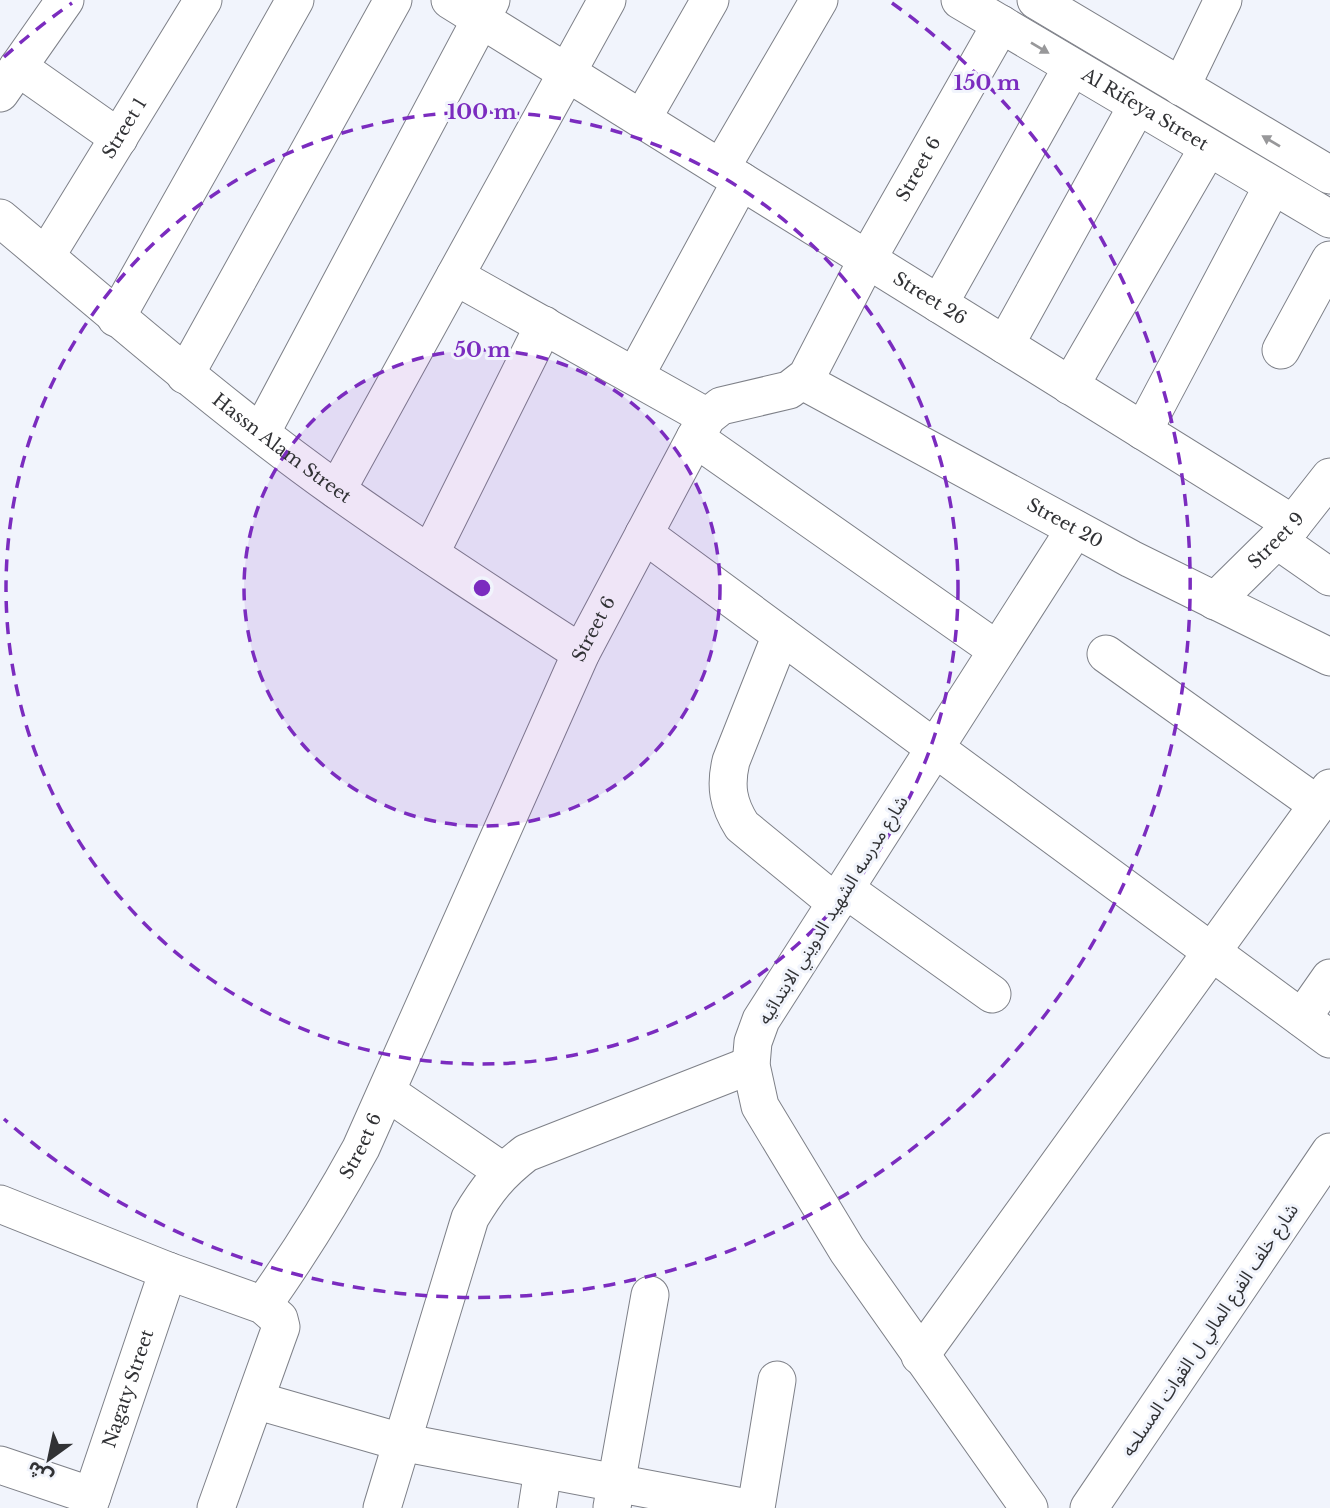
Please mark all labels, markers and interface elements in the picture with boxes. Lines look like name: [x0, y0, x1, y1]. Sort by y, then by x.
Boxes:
one-way arrow: [1030, 41, 1049, 54]
street label: Al Rifeya Street: [1077, 63, 1212, 156]
text: 150 m: [954, 70, 1020, 96]
street label: Street 1: [97, 94, 151, 163]
text: 100 m: [447, 99, 517, 125]
street label: Street 6: [891, 133, 946, 205]
one-way arrow: [1261, 135, 1280, 147]
street label: Street 26: [889, 267, 971, 329]
text: 50 m: [453, 337, 511, 363]
street label: Hassn Alam Street: [208, 389, 356, 508]
street label: Street 20: [1023, 494, 1107, 553]
street label: Street 9: [1243, 508, 1309, 573]
centre of rings: [470, 576, 494, 600]
street label: Street 6: [568, 593, 620, 665]
street label: شارع مدرسه الشهيد الدويني الابتدائيه: [753, 792, 915, 1030]
street label: Street 6: [335, 1109, 386, 1183]
street label: شارع خلف الفرع المالي ل القوات المسلحه: [1117, 1200, 1305, 1462]
street label: Nagaty Street: [98, 1326, 159, 1451]
north arrow: [14, 1424, 84, 1494]
text: ش: [23, 1456, 57, 1490]

